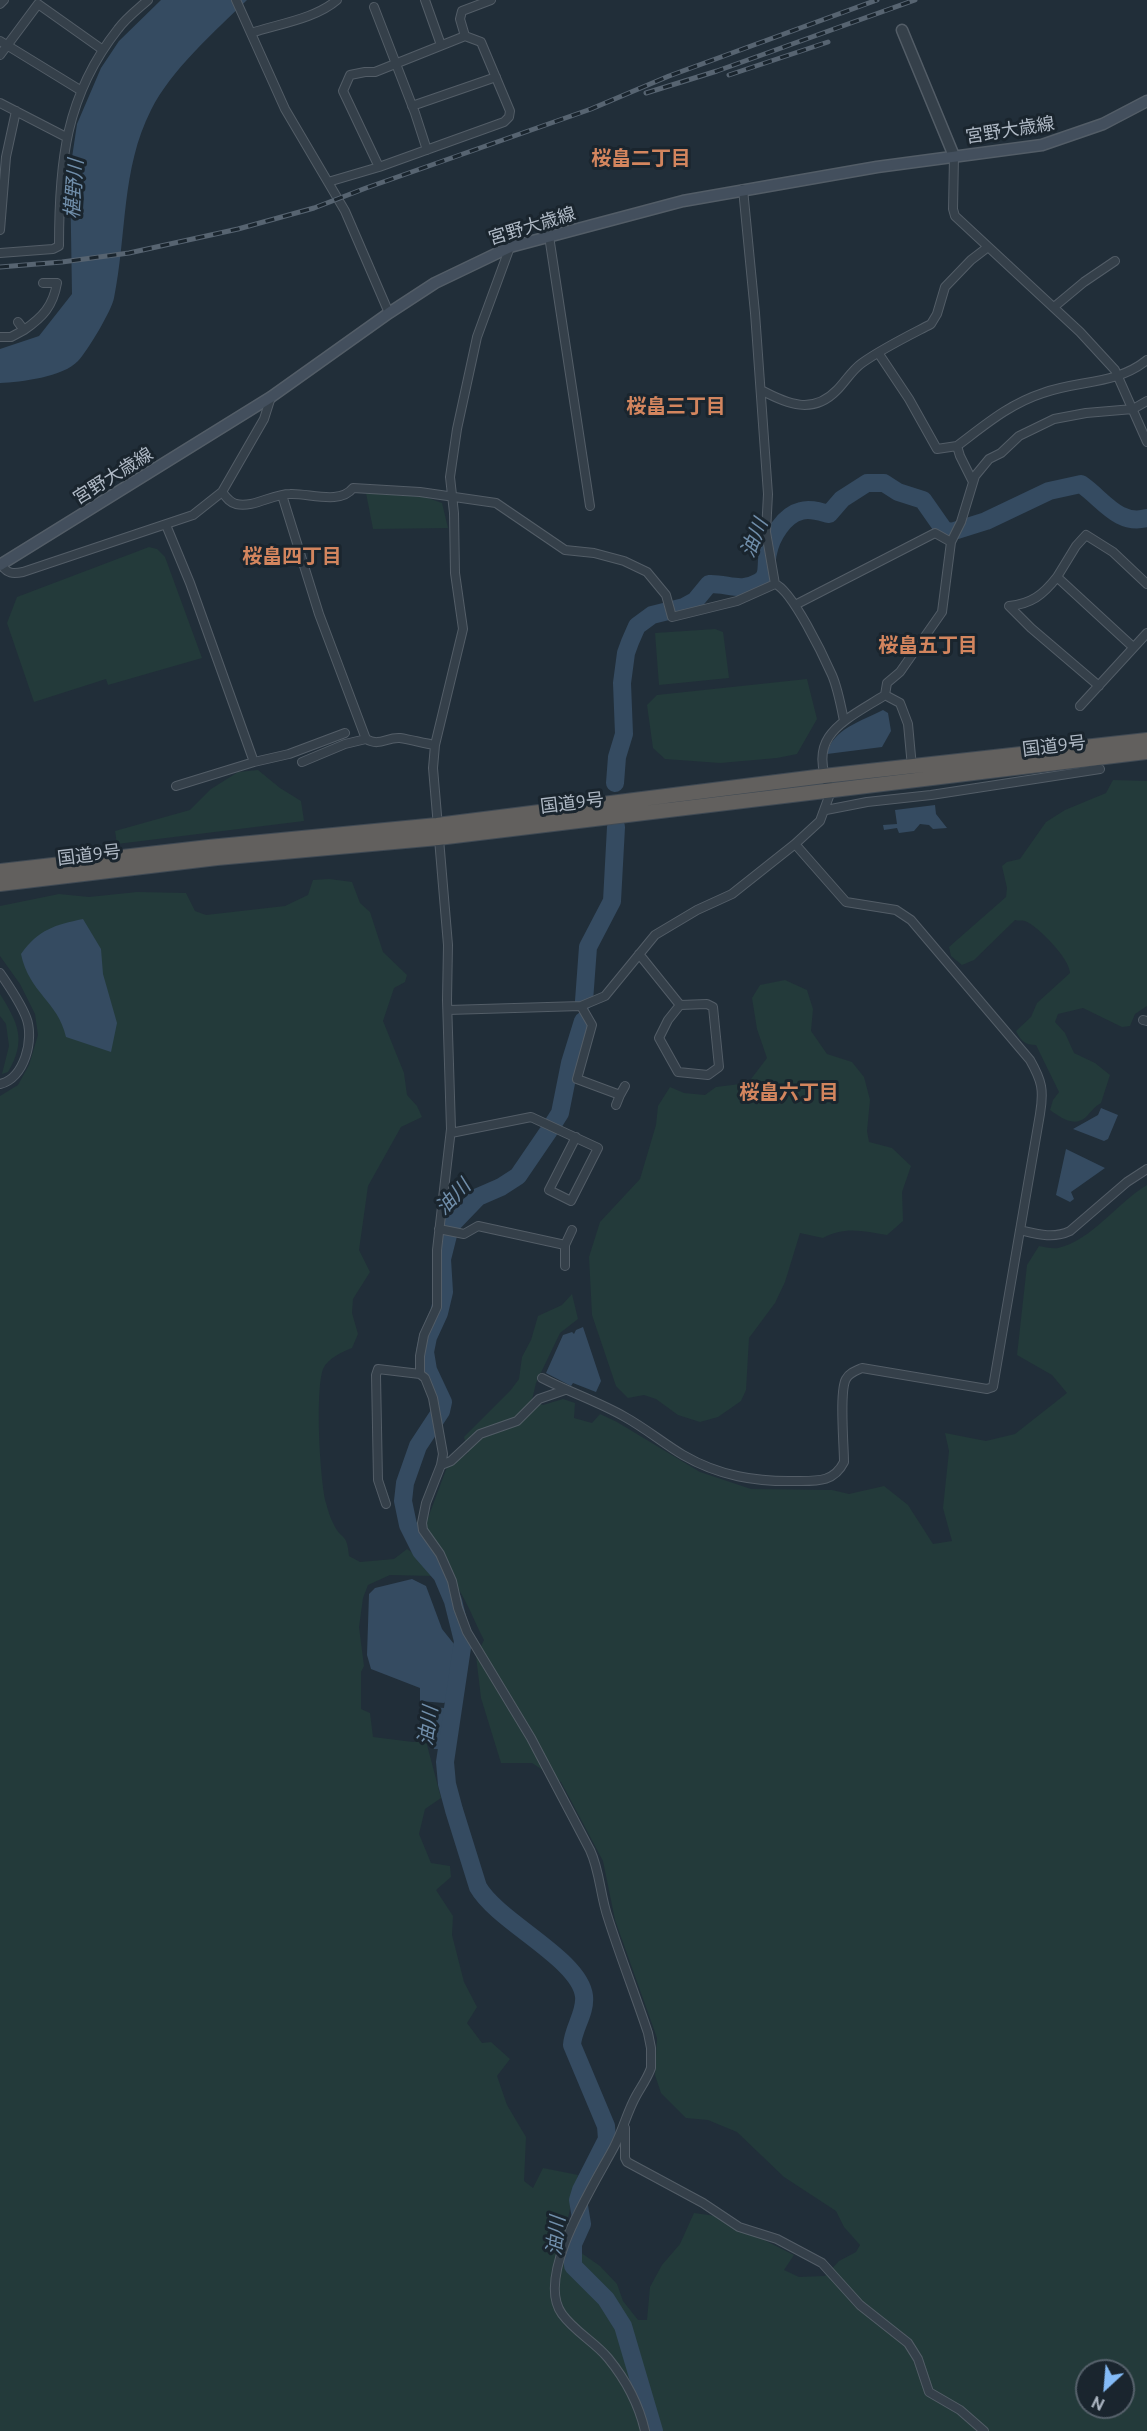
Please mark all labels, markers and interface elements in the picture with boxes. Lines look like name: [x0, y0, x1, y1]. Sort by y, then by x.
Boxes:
street label: 宮野大歳線: [964, 112, 1056, 148]
district label: 桜畠二丁目: [591, 146, 691, 170]
water label: 椹野川: [60, 158, 88, 220]
street label: 宮野大歳線: [486, 203, 578, 249]
district label: 桜畠三丁目: [626, 394, 726, 418]
street label: 宮野大歳線: [69, 443, 157, 509]
water label: 油川: [735, 515, 773, 561]
district label: 桜畠四丁目: [242, 544, 342, 568]
district label: 桜畠五丁目: [878, 633, 978, 657]
street label: 国道9号: [1021, 731, 1087, 761]
street label: 国道9号: [539, 788, 605, 818]
street label: 国道9号: [56, 840, 122, 870]
district label: 桜畠六丁目: [739, 1080, 839, 1104]
water label: 油川: [430, 1174, 476, 1220]
water label: 油川: [413, 1705, 443, 1747]
water label: 油川: [542, 2215, 570, 2257]
north arrow: [1075, 2359, 1135, 2419]
text: N: [1089, 2393, 1107, 2414]

